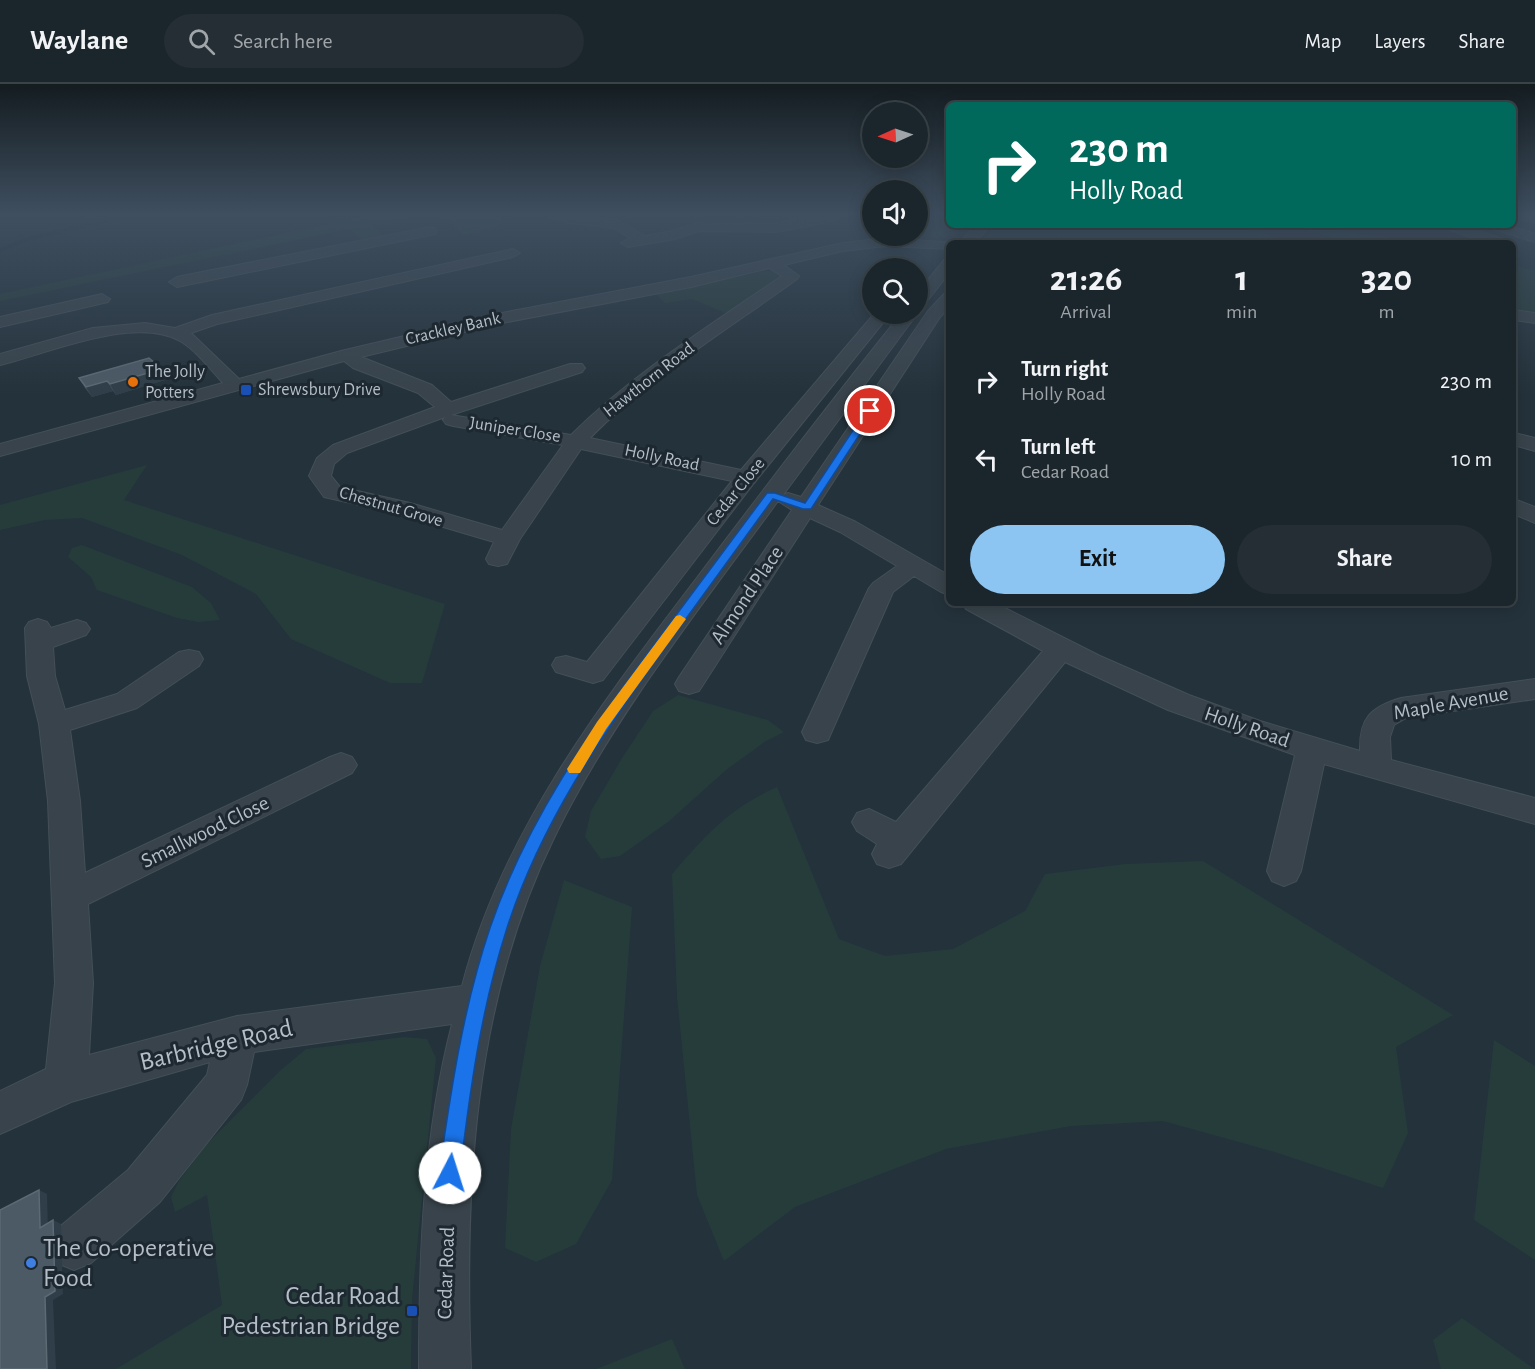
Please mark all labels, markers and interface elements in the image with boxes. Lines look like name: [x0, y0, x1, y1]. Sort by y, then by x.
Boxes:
search box: [164, 14, 584, 68]
icon: search: [185, 25, 218, 58]
text: Waylane: [30, 27, 128, 55]
text: Search here: [233, 30, 333, 52]
text: Map: [1305, 31, 1341, 52]
text: Layers: [1374, 31, 1425, 52]
text: Share: [1458, 31, 1505, 52]
north arrow: [862, 102, 928, 168]
map controls: [862, 102, 928, 324]
icon: right: [970, 126, 1048, 204]
text: 230 m: [1069, 128, 1169, 170]
text: Holly Road: [1069, 177, 1183, 204]
button: sound: [862, 180, 928, 246]
button: search: [862, 258, 928, 324]
text: 21:26: [1050, 261, 1122, 297]
text: 1: [1235, 261, 1248, 297]
text: 320: [1361, 261, 1412, 297]
text: Arrival: [1060, 302, 1112, 322]
text: min: [1226, 302, 1257, 322]
text: m: [1379, 302, 1395, 322]
street label: Crackley Bank: [404, 309, 503, 349]
street label: Hawthorn Road: [600, 339, 698, 421]
text: Turn right: [1021, 358, 1108, 380]
place label: The Jolly Potters: [145, 363, 205, 402]
icon: right: [970, 365, 1003, 398]
text: 230 m: [1440, 370, 1492, 392]
marker: The Jolly Potters: [126, 375, 140, 389]
place label: Shrewsbury Drive: [258, 381, 381, 399]
marker: Shrewsbury Drive: [239, 383, 253, 397]
text: Holly Road: [1021, 384, 1106, 404]
pin: [844, 385, 895, 436]
icon: arrive: [853, 394, 886, 427]
street label: Juniper Close: [468, 414, 562, 446]
text: Turn left: [1021, 436, 1095, 458]
street label: Holly Road: [623, 441, 701, 475]
icon: left: [970, 443, 1003, 476]
text: 10 m: [1452, 448, 1492, 470]
street label: Cedar Close: [703, 455, 769, 529]
text: Cedar Road: [1021, 462, 1109, 482]
street label: Chestnut Grove: [337, 484, 445, 530]
button: Exit: [970, 525, 1225, 594]
button: Share: [1237, 525, 1492, 594]
street label: Almond Place: [707, 542, 787, 648]
street label: Maple Avenue: [1392, 683, 1510, 723]
street label: Holly Road: [1202, 703, 1293, 751]
street label: Smallwood Close: [138, 792, 272, 872]
street label: Barbridge Road: [137, 1015, 295, 1075]
position arrow: [418, 1141, 482, 1205]
street label: Cedar Road: [434, 1226, 458, 1320]
place label: The Co-operative Food: [43, 1235, 214, 1291]
marker: The Co-operative Food: [24, 1256, 38, 1270]
place label: Cedar Road Pedestrian Bridge: [222, 1283, 400, 1339]
marker: Cedar Road Pedestrian Bridge: [405, 1304, 419, 1318]

